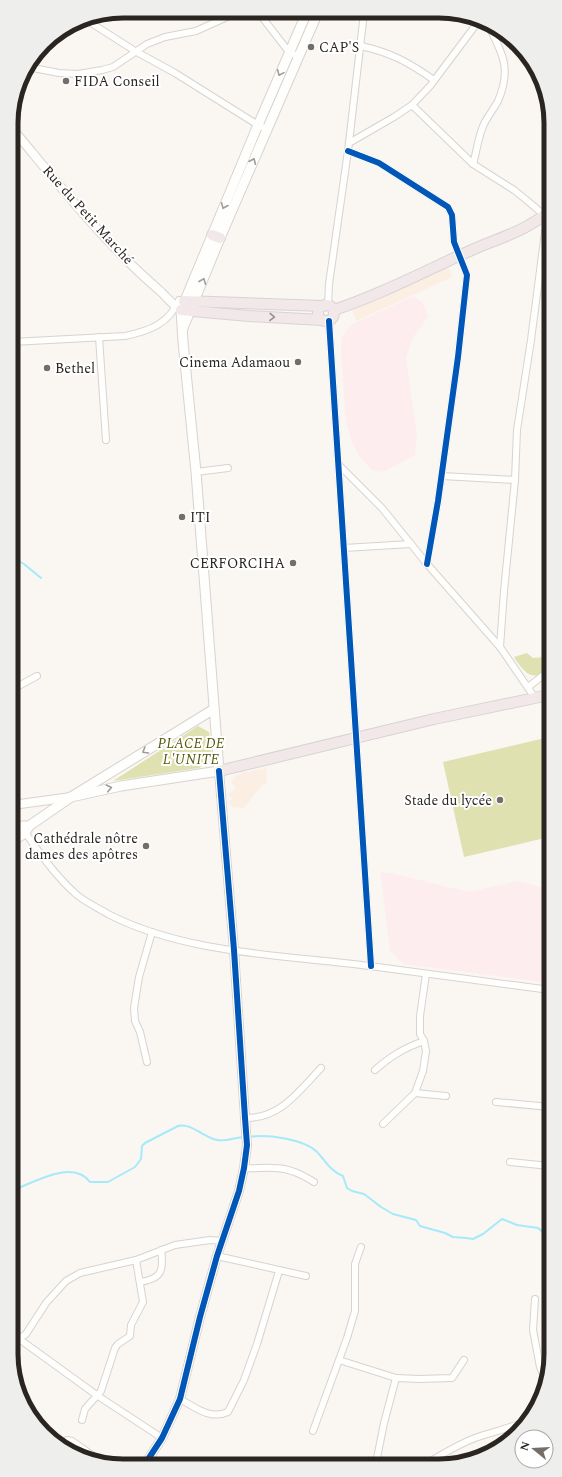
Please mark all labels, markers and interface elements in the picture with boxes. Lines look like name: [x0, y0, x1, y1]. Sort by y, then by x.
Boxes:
place label: CAP'S: [319, 37, 359, 58]
marker: CAP'S: [306, 42, 316, 52]
one-way arrow: [277, 69, 285, 77]
place label: FIDA Conseil: [74, 71, 160, 92]
marker: FIDA Conseil: [61, 76, 71, 86]
one-way arrow: [249, 158, 257, 165]
street label: Rue du Petit Marché: [38, 161, 139, 269]
one-way arrow: [221, 201, 229, 209]
one-way arrow: [198, 277, 206, 284]
one-way arrow: [269, 313, 275, 321]
place label: Cinema Adamaou: [179, 352, 290, 373]
marker: Cinema Adamaou: [293, 357, 303, 367]
place label: Bethel: [55, 358, 95, 379]
marker: Bethel: [42, 363, 52, 373]
place label: ITI: [190, 507, 210, 528]
marker: ITI: [177, 512, 187, 522]
place label: CERFORCIHA: [190, 553, 285, 574]
marker: CERFORCIHA: [288, 558, 298, 568]
park label: PLACE DE L'UNITE: [158, 733, 225, 770]
one-way arrow: [142, 747, 149, 754]
one-way arrow: [106, 785, 112, 793]
place label: Stade du lycée: [404, 790, 492, 811]
marker: Stade du lycée: [495, 795, 505, 805]
place label: Cathédrale nôtre dames des apôtres: [25, 828, 138, 865]
marker: Cathédrale nôtre dames des apôtres: [141, 841, 151, 851]
north arrow: [514, 1429, 554, 1469]
text: N: [515, 1439, 534, 1453]

